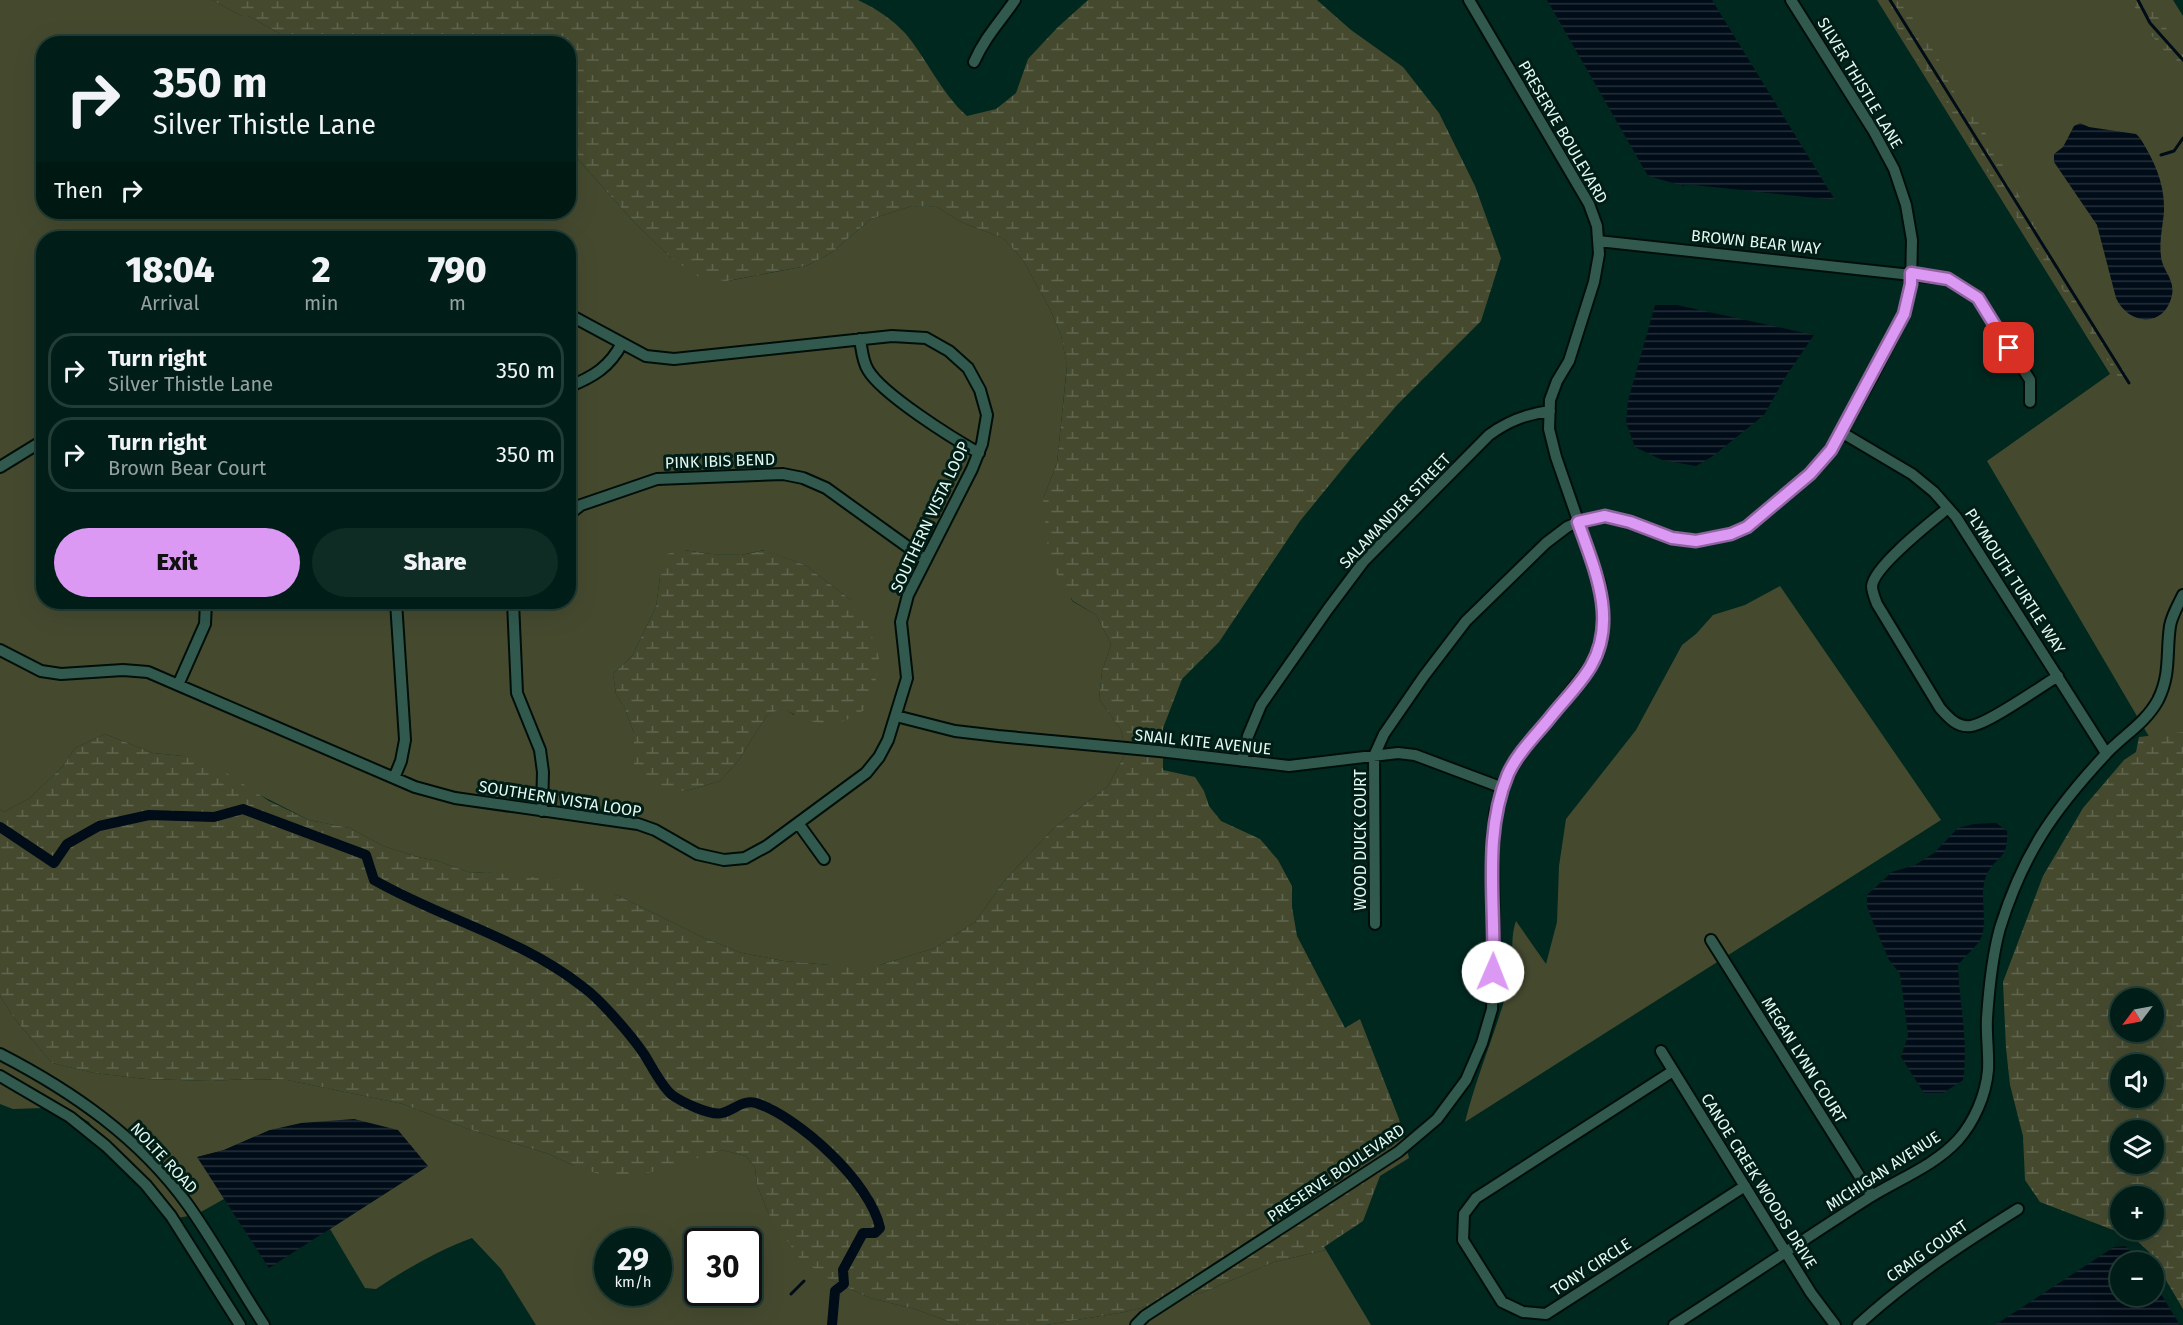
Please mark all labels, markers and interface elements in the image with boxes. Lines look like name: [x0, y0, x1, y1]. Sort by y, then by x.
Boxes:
street label: SILVER THISTLE LANE: [1813, 14, 1907, 152]
street label: PRESERVE BOULEVARD: [1514, 57, 1612, 207]
text: 350 m: [153, 58, 267, 108]
icon: right: [54, 60, 132, 138]
text: Silver Thistle Lane: [153, 109, 376, 141]
icon: right: [115, 174, 148, 207]
text: Then: [54, 177, 103, 204]
street label: BROWN BEAR WAY: [1690, 226, 1822, 258]
text: 18:04: [125, 248, 214, 292]
text: 2: [312, 248, 331, 292]
text: 790: [428, 248, 487, 292]
text: Arrival: [141, 291, 199, 315]
text: min: [304, 291, 338, 315]
text: m: [449, 291, 466, 315]
pin: [1983, 322, 2034, 373]
icon: arrive: [1992, 331, 2025, 364]
text: Turn right: [108, 345, 207, 372]
icon: right: [57, 354, 90, 387]
text: 350 m: [496, 357, 555, 384]
text: Silver Thistle Lane: [108, 372, 273, 396]
text: Turn right: [108, 429, 207, 456]
icon: right: [57, 438, 90, 471]
street label: SOUTHERN VISTA LOOP: [887, 438, 973, 596]
text: 350 m: [496, 441, 555, 468]
street label: SALAMANDER STREET: [1335, 449, 1455, 572]
street label: PINK IBIS BEND: [665, 450, 775, 472]
text: Brown Bear Court: [108, 456, 266, 480]
street label: PLYMOUTH TURTLE WAY: [1961, 505, 2069, 657]
button: Exit: [54, 528, 300, 597]
button: Share: [312, 528, 558, 597]
street label: SNAIL KITE AVENUE: [1134, 725, 1272, 759]
street label: WOOD DUCK COURT: [1351, 769, 1370, 911]
street label: SOUTHERN VISTA LOOP: [477, 777, 643, 821]
position arrow: [1461, 940, 1525, 1004]
north arrow: [2110, 988, 2164, 1042]
map controls: [2110, 988, 2164, 1306]
street label: MEGAN LYNN COURT: [1758, 994, 1851, 1127]
button: sound: [2110, 1054, 2164, 1108]
street label: CANOE CREEK WOODS DRIVE: [1697, 1090, 1821, 1272]
street label: NOLTE ROAD: [126, 1119, 202, 1197]
street label: PRESERVE BOULEVARD: [1264, 1120, 1408, 1226]
button: layers: [2110, 1120, 2164, 1174]
street label: MICHIGAN AVENUE: [1822, 1127, 1944, 1215]
button: +: [2110, 1186, 2164, 1240]
street label: CRAIG COURT: [1883, 1216, 1972, 1286]
speed limit sign: 30: [684, 1228, 762, 1306]
street label: TONY CIRCLE: [1547, 1234, 1635, 1300]
text: 29: [617, 1242, 649, 1278]
button: −: [2110, 1252, 2164, 1306]
text: km/h: [614, 1273, 652, 1291]

